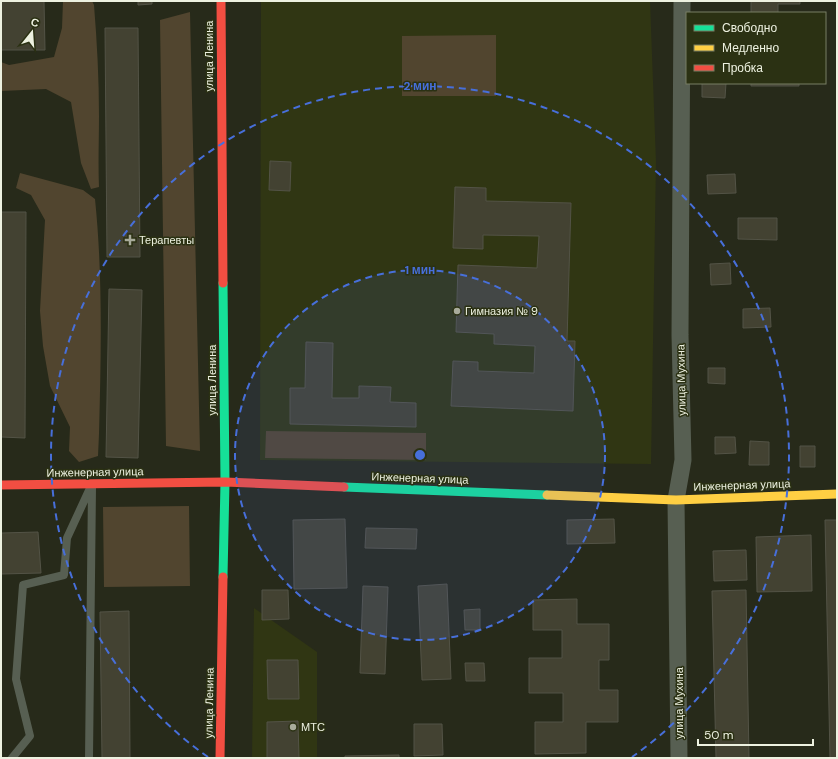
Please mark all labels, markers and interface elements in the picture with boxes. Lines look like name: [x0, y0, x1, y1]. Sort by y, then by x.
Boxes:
north arrow: [12, 12, 52, 52]
legend: [686, 12, 826, 84]
text: С: [29, 15, 41, 30]
street label: улица Ленина: [202, 20, 216, 91]
text: Свободно: [722, 20, 777, 36]
text: Медленно: [722, 40, 779, 56]
text: Пробка: [722, 60, 763, 76]
text: 2 мин: [403, 78, 437, 94]
place label: Терапевты: [139, 233, 194, 247]
marker: Терапевты: [124, 234, 136, 246]
text: 1 мин: [405, 262, 435, 278]
place label: Гимназия № 9: [465, 304, 538, 318]
marker: Гимназия № 9: [452, 306, 462, 316]
street label: улица Мухина: [673, 343, 689, 416]
street label: улица Ленина: [205, 344, 219, 415]
centre of rings: [413, 448, 427, 462]
street label: Инженерная улица: [46, 464, 145, 480]
street label: Инженерная улица: [371, 469, 470, 487]
street label: Инженерная улица: [693, 476, 792, 494]
street label: улица Мухина: [672, 666, 686, 739]
street label: улица Ленина: [201, 667, 217, 739]
place label: МТС: [301, 720, 325, 734]
scale bar: [698, 721, 813, 747]
marker: МТС: [288, 722, 298, 732]
text: 50 m: [704, 727, 733, 743]

